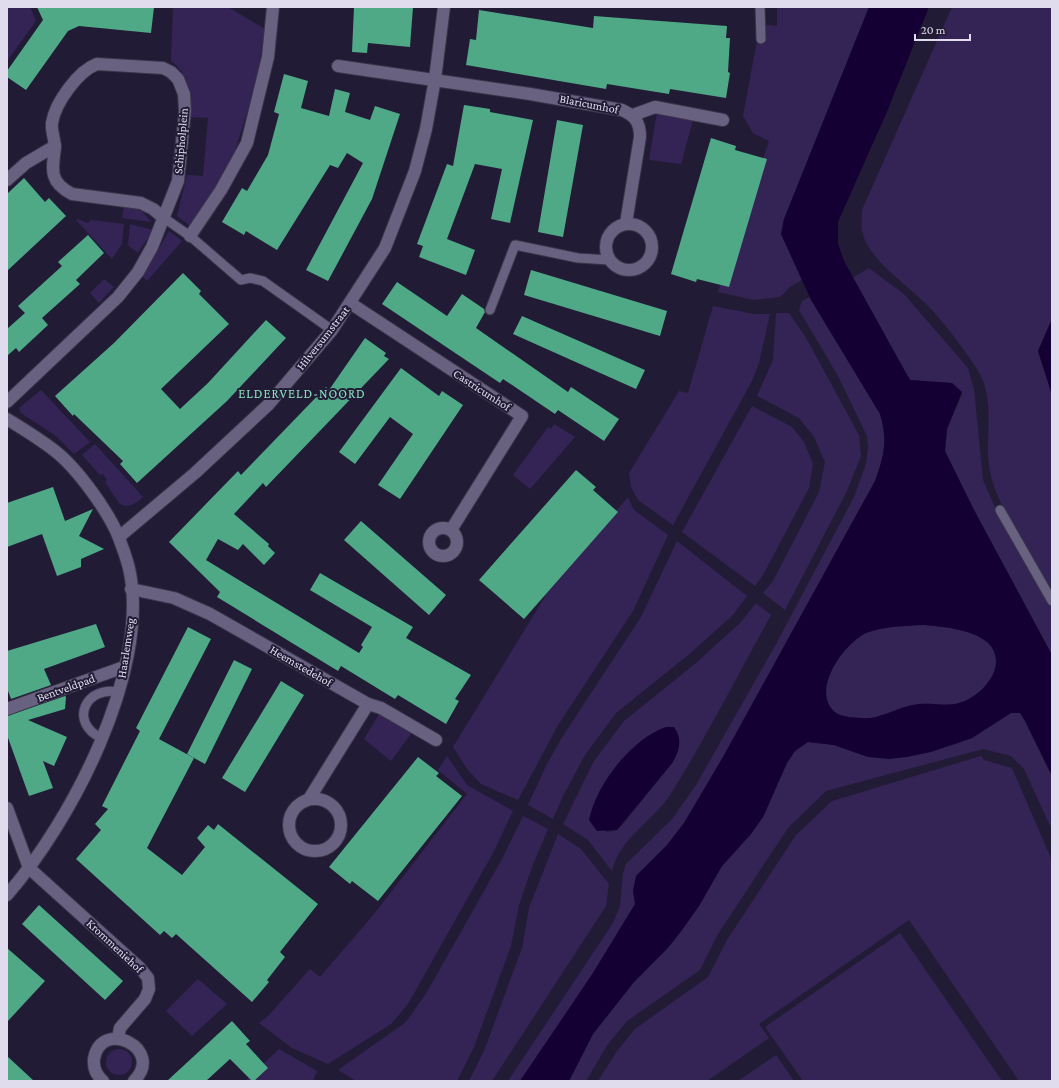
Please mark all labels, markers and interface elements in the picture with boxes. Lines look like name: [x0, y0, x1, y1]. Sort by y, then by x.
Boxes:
scale bar: [915, 16, 970, 42]
text: 20 m: [921, 23, 946, 37]
street label: Blaricumhof: [558, 91, 621, 117]
street label: Schipholplein: [171, 107, 191, 175]
street label: Hilversumstraat: [294, 302, 353, 373]
street label: Castricumhof: [451, 366, 515, 415]
district label: ELDERVELD-NOORD: [238, 386, 366, 401]
street label: Haarlemweg: [114, 617, 138, 679]
street label: Heemstedehof: [267, 643, 336, 690]
street label: Bentveldpad: [35, 671, 97, 705]
street label: Krommeniehof: [84, 916, 147, 977]

